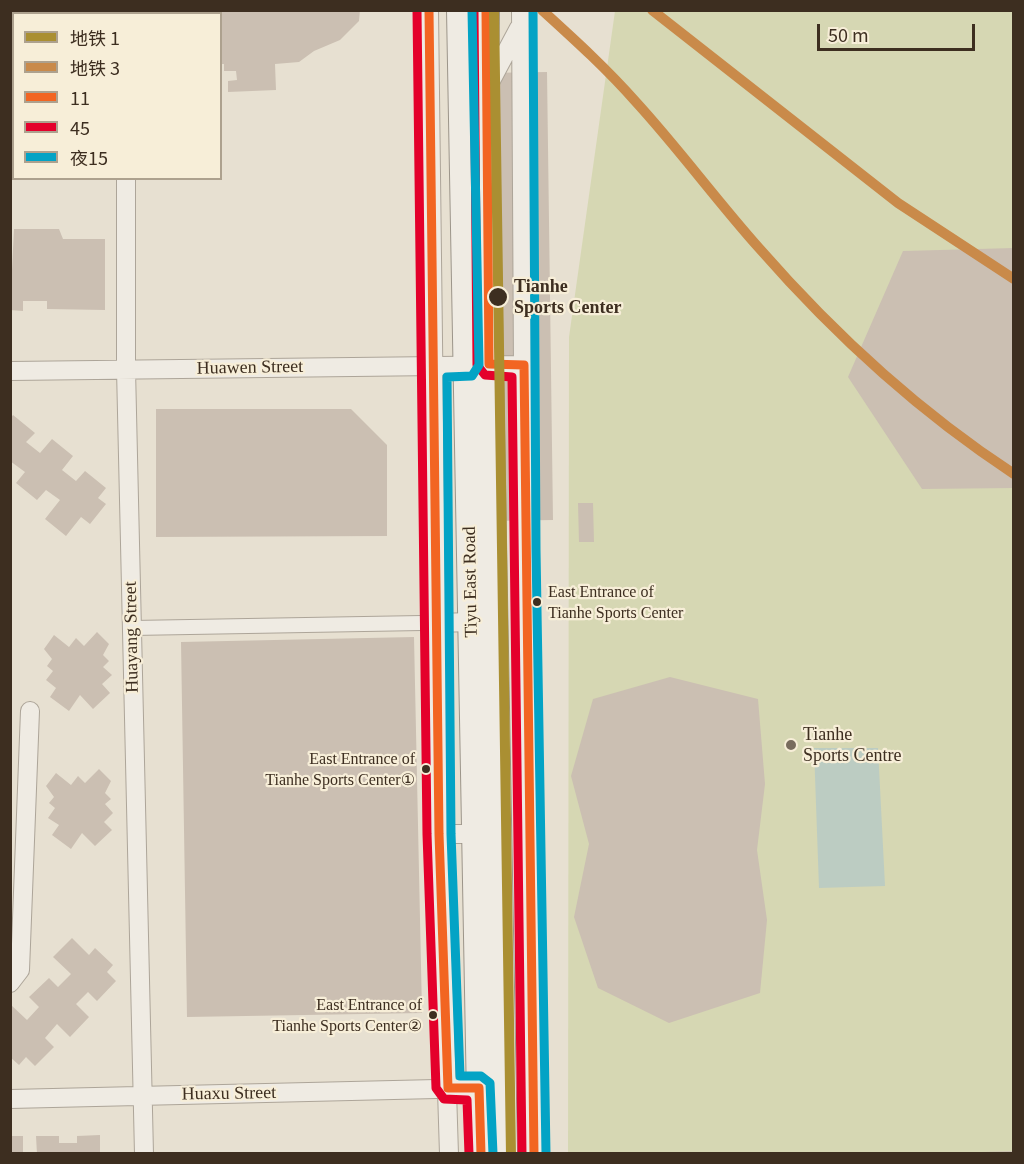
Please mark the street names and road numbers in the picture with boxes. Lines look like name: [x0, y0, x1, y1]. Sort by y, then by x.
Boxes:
street label: Huawen Street: [188, 356, 312, 380]
street label: Tiyu East Road: [459, 521, 483, 643]
street label: Huayang Street: [120, 573, 144, 701]
street label: Huaxu Street: [175, 1082, 283, 1106]

